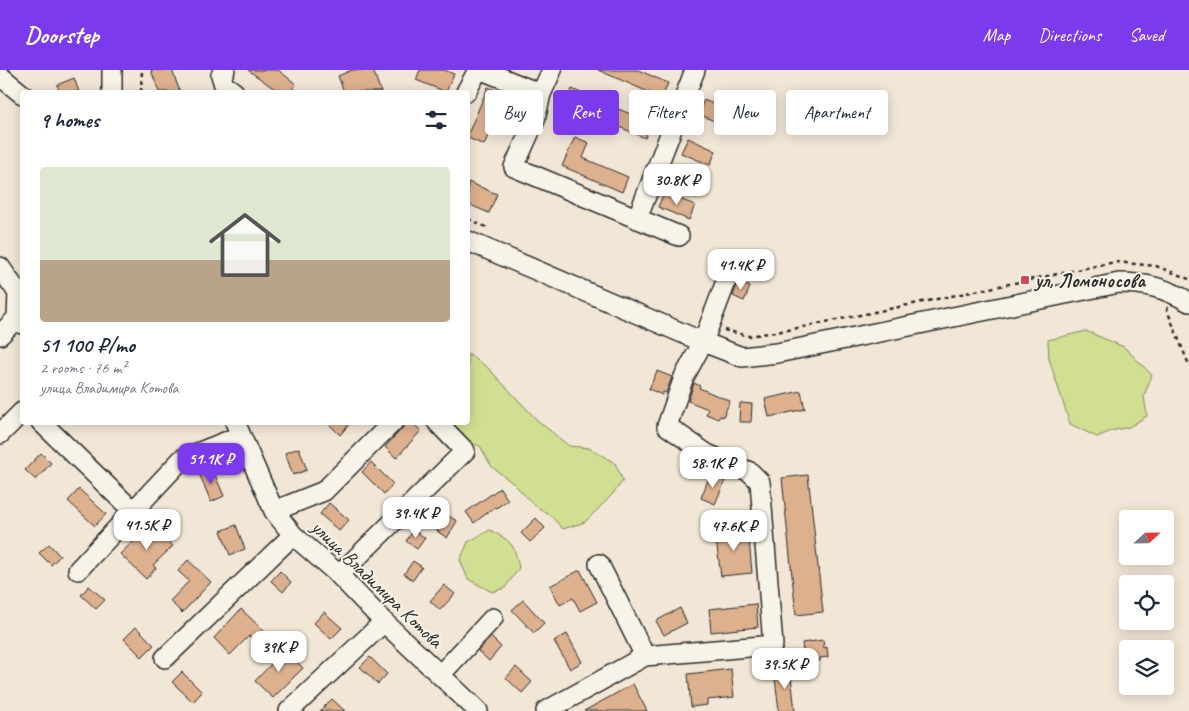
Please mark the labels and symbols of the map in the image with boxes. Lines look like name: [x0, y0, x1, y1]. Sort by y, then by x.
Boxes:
pin: 30.8K ₽: [631, 164, 723, 206]
pin: 41.4K ₽: [695, 248, 787, 291]
place label: ул, Ломоносова: [1033, 268, 1146, 293]
marker: ул, Ломоносова: [1019, 274, 1031, 286]
pin: 51.1K ₽: [165, 442, 257, 485]
pin: 58.1K ₽: [667, 446, 759, 489]
pin: 39.4K ₽: [370, 496, 462, 539]
pin: 41.5K ₽: [101, 508, 193, 551]
pin: 47.6K ₽: [688, 510, 780, 552]
north arrow: [1119, 510, 1174, 565]
street label: улица Владимира Котова: [305, 514, 449, 654]
pin: 39K ₽: [244, 630, 314, 673]
pin: 39.5K ₽: [739, 648, 831, 690]

